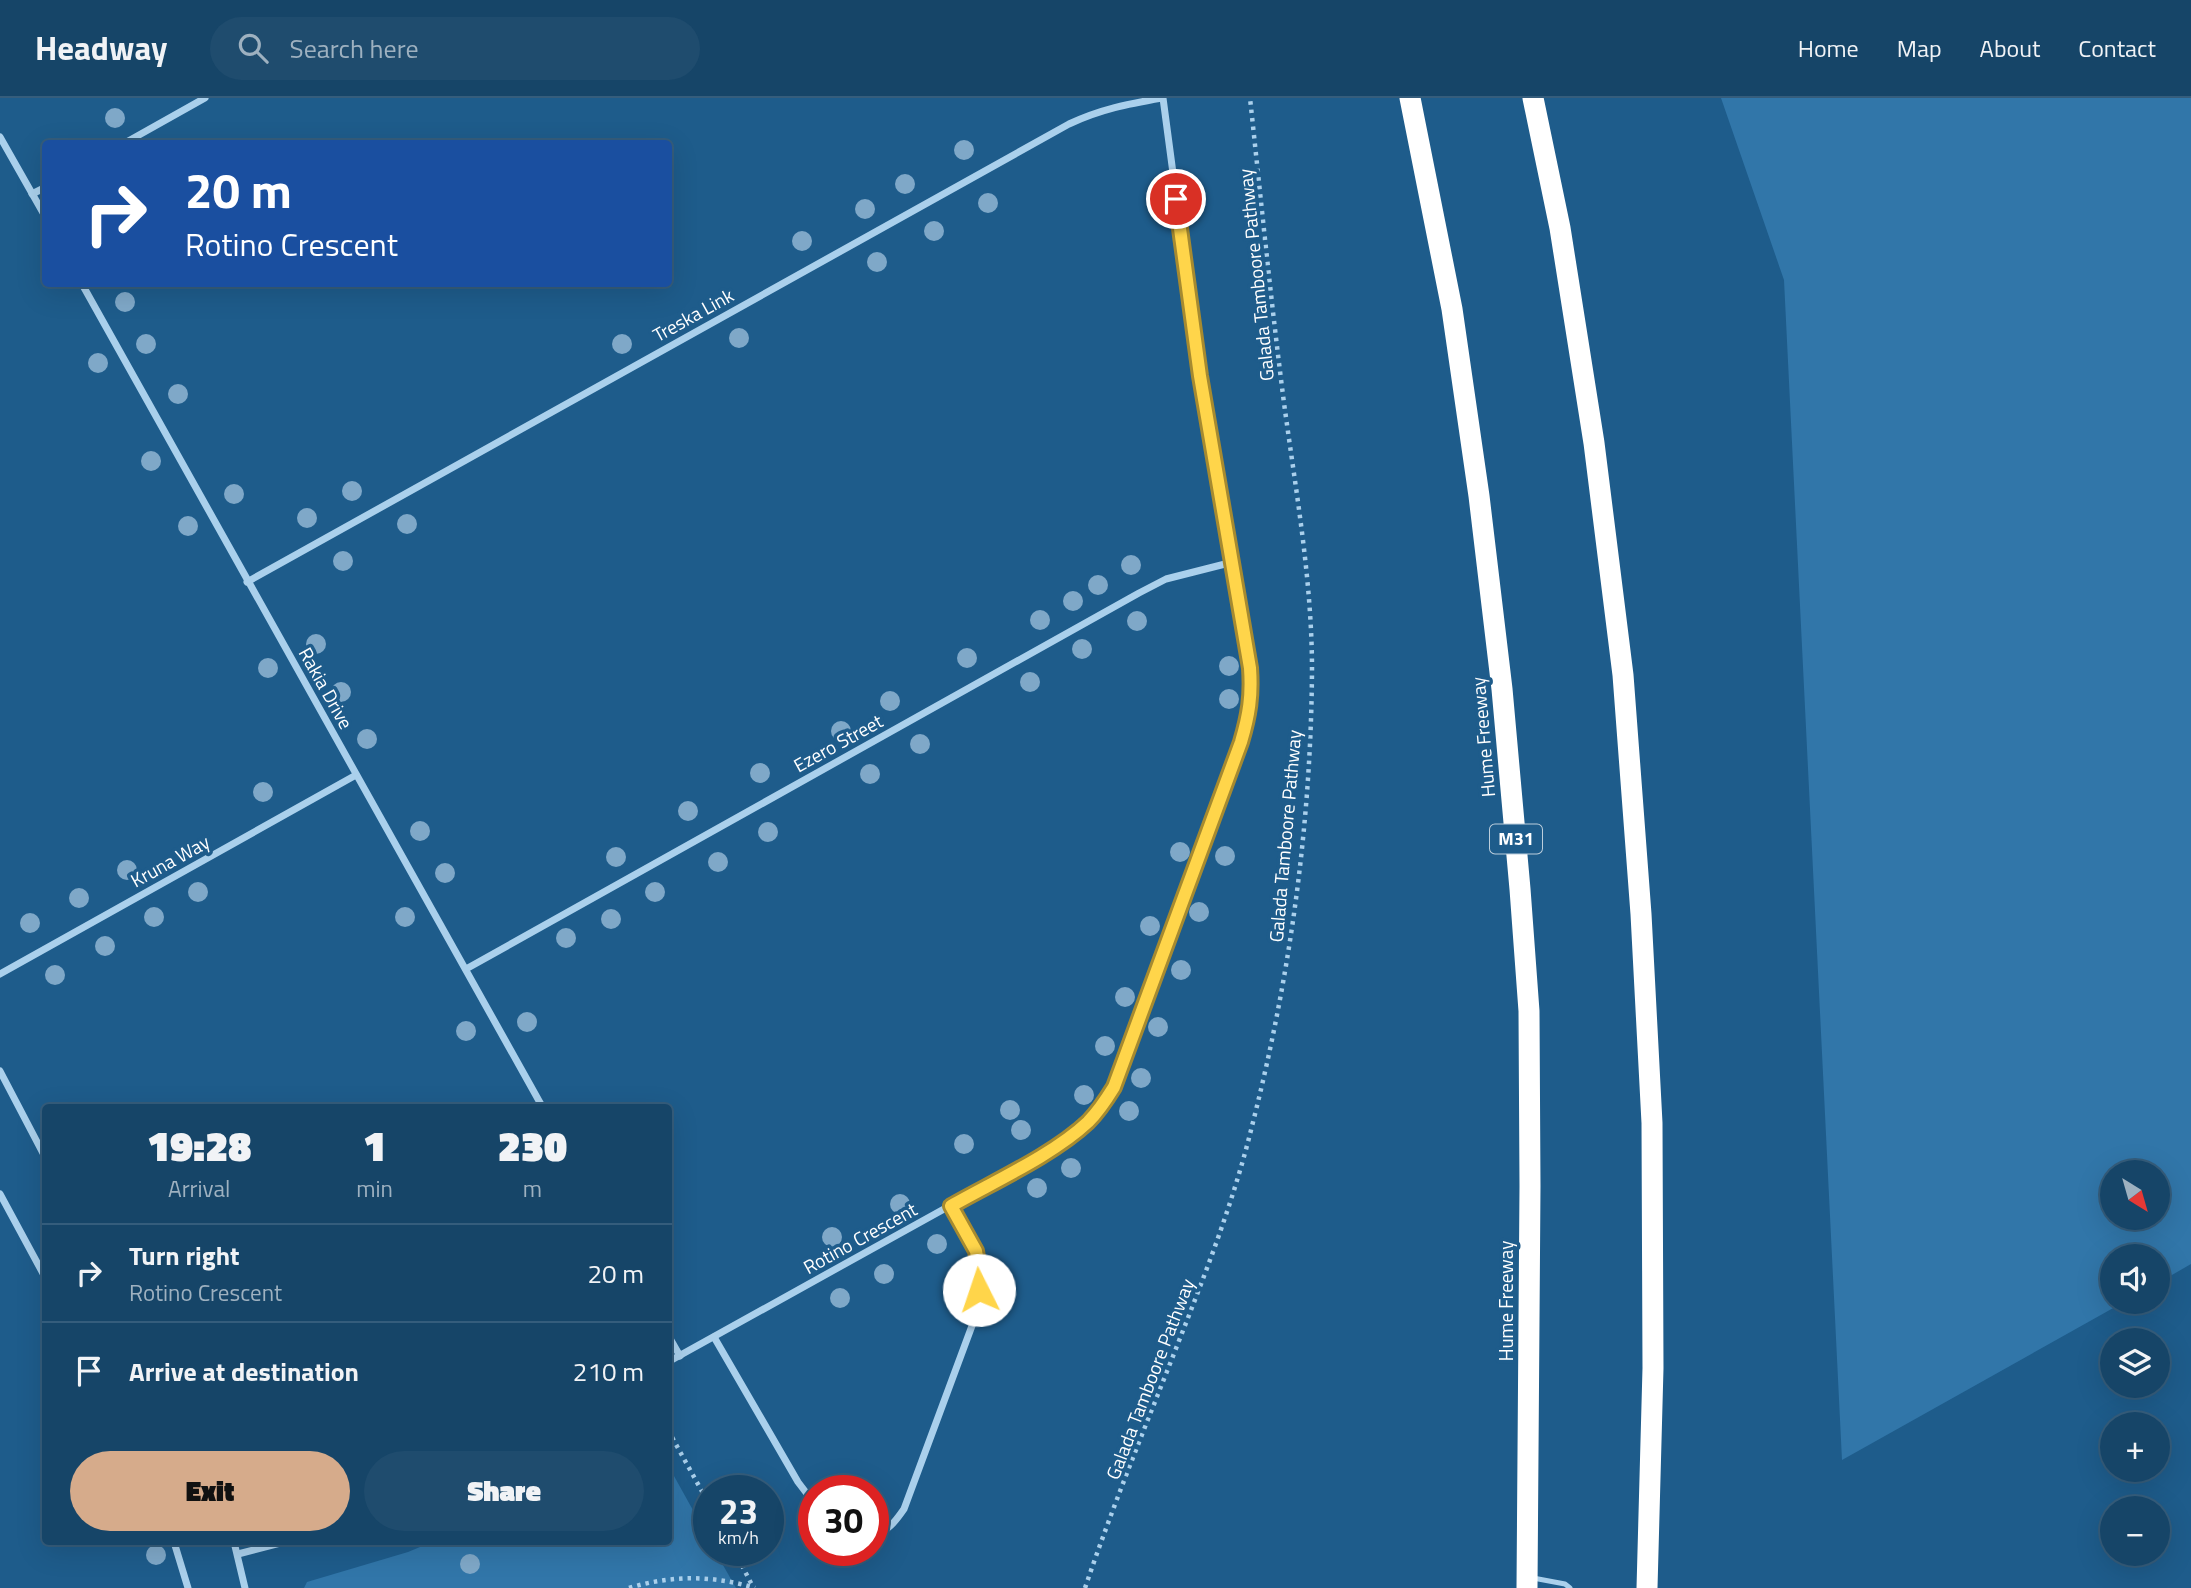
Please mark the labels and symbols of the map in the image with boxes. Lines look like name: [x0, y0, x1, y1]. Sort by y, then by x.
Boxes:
street label: Galada Tamboore Pathway: [1230, 167, 1281, 383]
pin: [1146, 169, 1206, 229]
street label: Treska Link: [647, 280, 738, 349]
street label: Rakia Drive: [292, 641, 361, 734]
street label: Hume Freeway: [1463, 676, 1502, 798]
street label: Ezero Street: [788, 706, 888, 779]
street label: Galada Tamboore Pathway: [1261, 728, 1308, 943]
road number: M31: [1490, 824, 1542, 854]
street label: Kruna Way: [125, 827, 215, 894]
north arrow: [2100, 1160, 2170, 1230]
street label: Rotino Crescent: [797, 1194, 922, 1281]
street label: Hume Freeway: [1491, 1241, 1520, 1361]
position arrow: [942, 1253, 1016, 1327]
street label: Galada Tamboore Pathway: [1098, 1274, 1201, 1484]
speed limit sign: 30: [798, 1475, 889, 1566]

